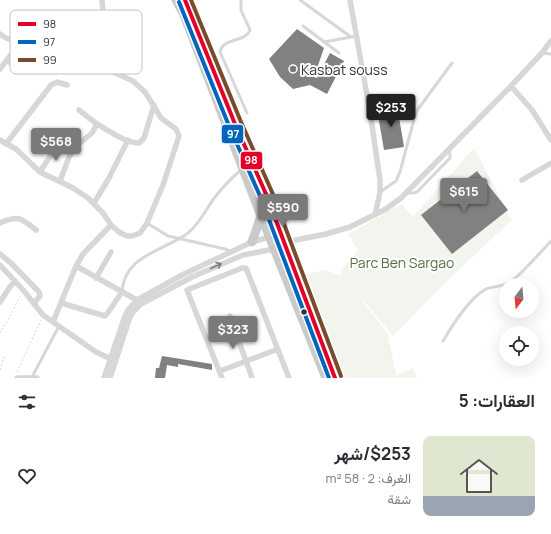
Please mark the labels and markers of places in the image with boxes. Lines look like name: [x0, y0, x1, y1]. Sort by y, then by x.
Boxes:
place label: Kasbat souss: [301, 60, 388, 79]
marker: Kasbat souss: [288, 64, 298, 74]
pin: $253: [367, 94, 415, 128]
pin: $568: [32, 128, 80, 162]
pin: $615: [440, 178, 488, 212]
pin: $590: [259, 194, 307, 228]
unlabelled marker: [299, 307, 309, 317]
pin: $323: [209, 316, 257, 350]

